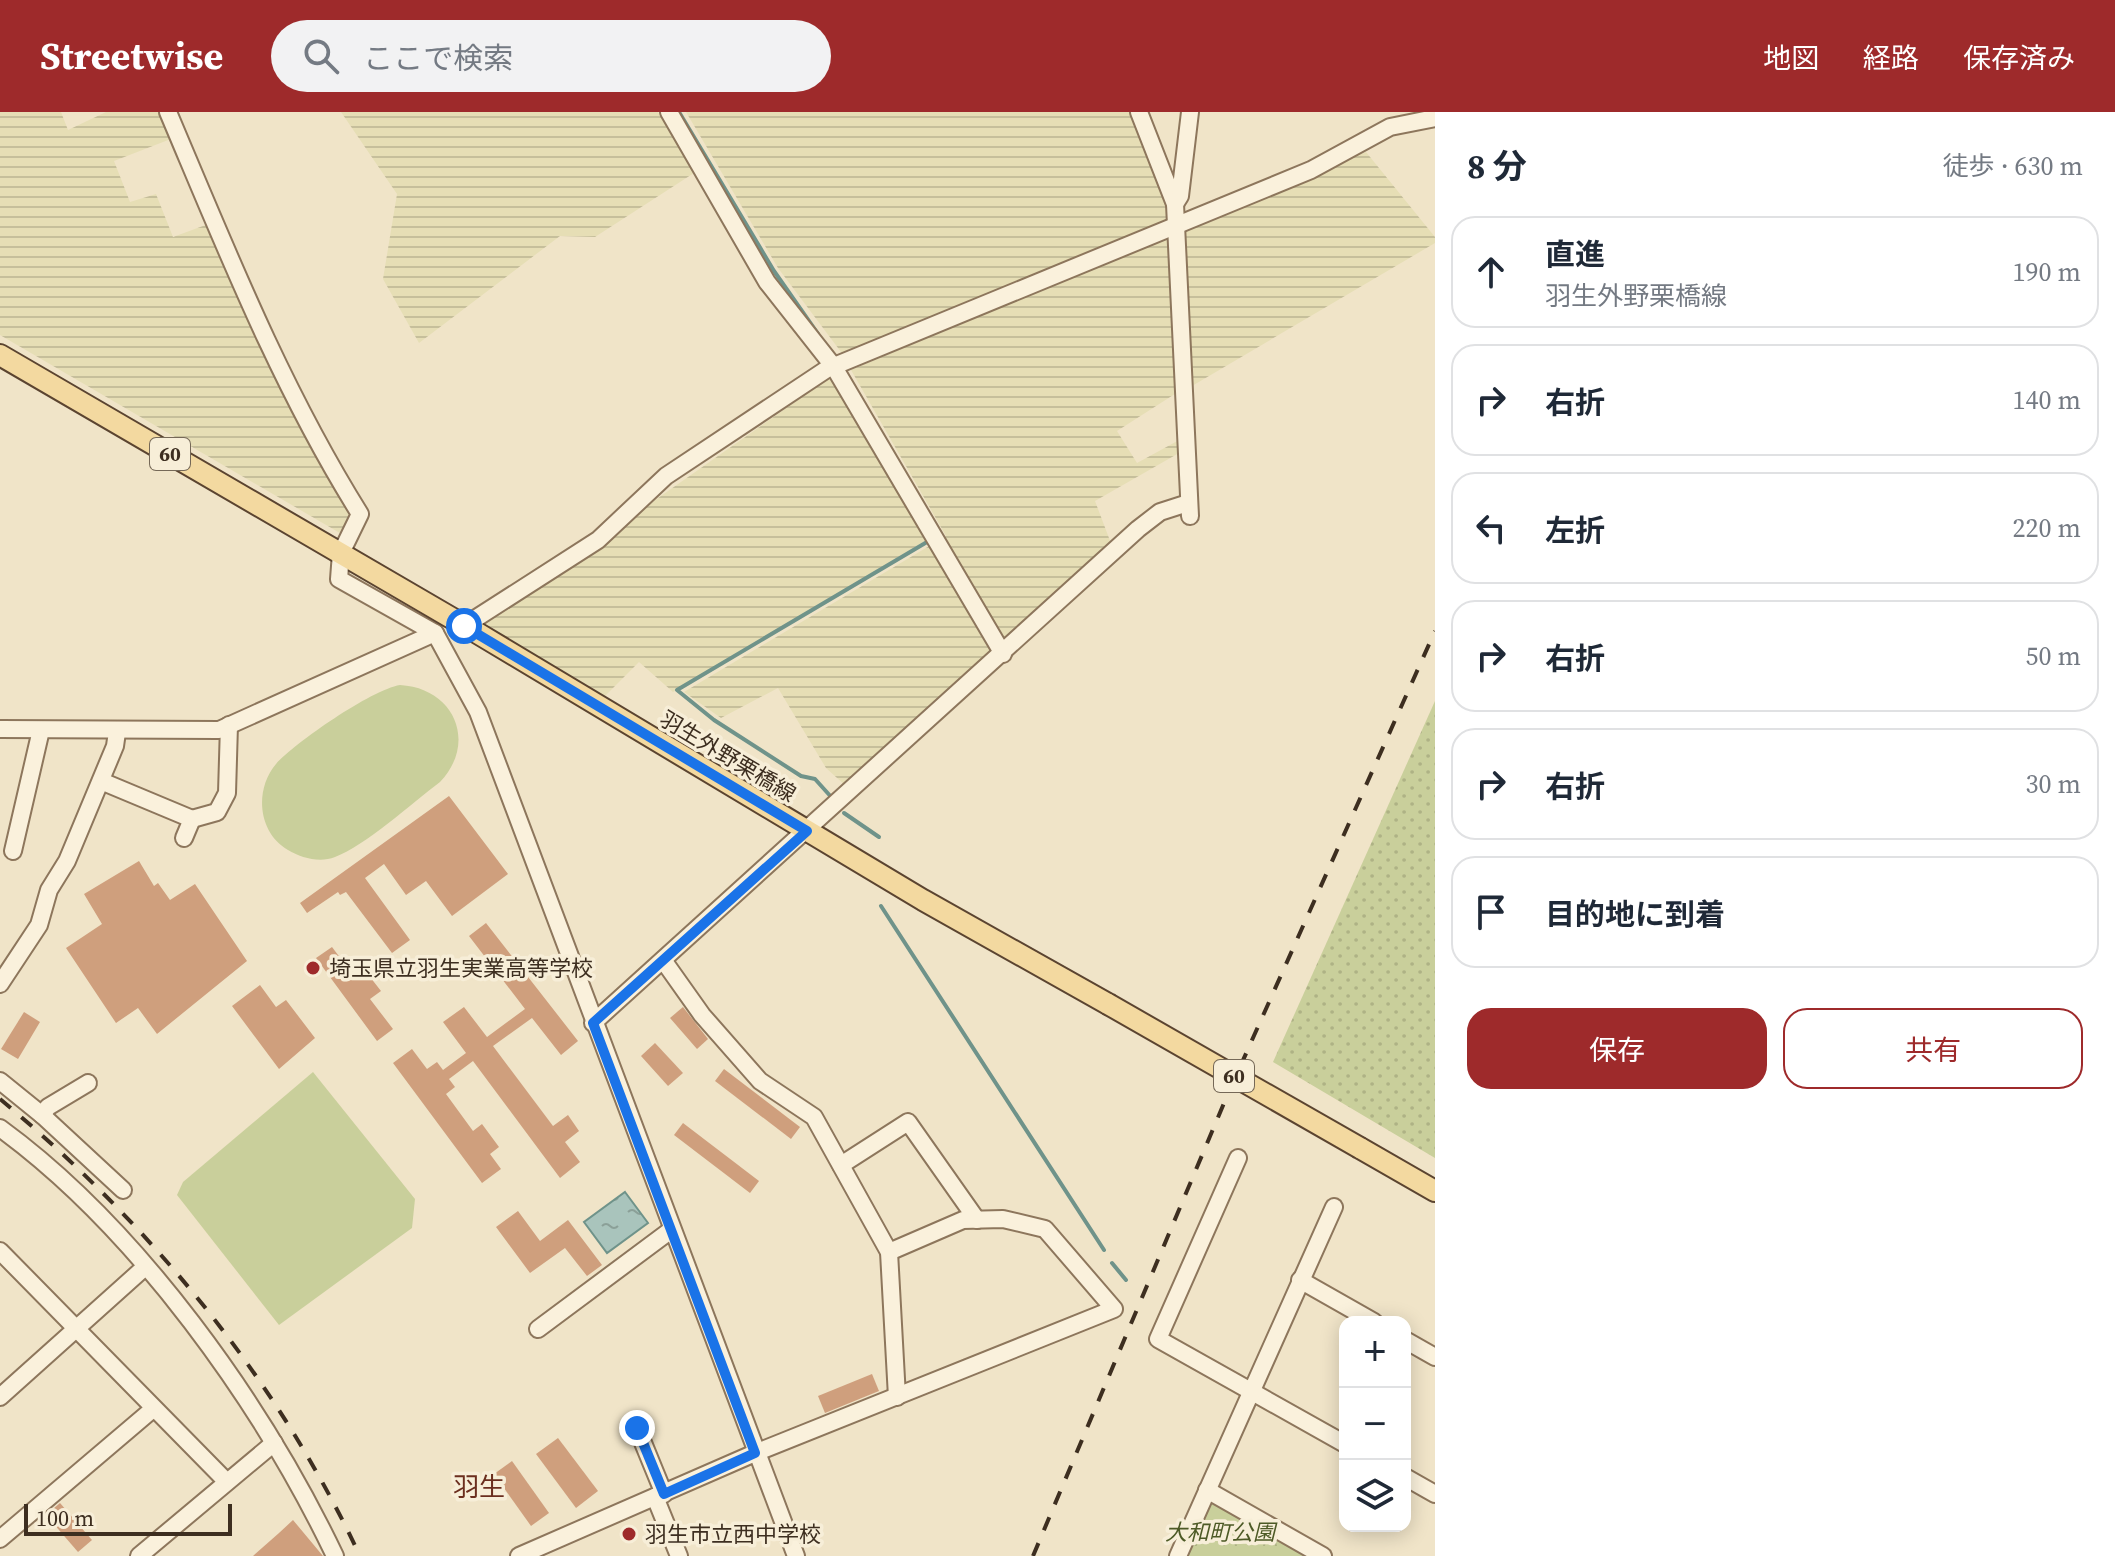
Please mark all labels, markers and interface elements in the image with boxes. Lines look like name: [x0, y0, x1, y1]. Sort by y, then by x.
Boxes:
search box: [271, 20, 831, 92]
text: Streetwise: [40, 30, 223, 82]
icon: search: [299, 34, 343, 78]
text: ここで検索: [363, 38, 513, 79]
text: 地図: [1763, 39, 1819, 77]
text: 経路: [1863, 39, 1919, 77]
text: 保存済み: [1963, 39, 2075, 77]
text: 8 分: [1467, 143, 1527, 189]
text: 徒歩 · 630 m: [1943, 148, 2083, 184]
text: 直進: [1545, 234, 1605, 275]
icon: ahead: [1469, 250, 1513, 294]
text: 190 m: [2013, 254, 2081, 290]
text: 羽生外野栗橋線: [1545, 278, 1727, 314]
icon: right: [1469, 378, 1513, 422]
text: 右折: [1545, 382, 1605, 423]
text: 140 m: [2013, 382, 2081, 418]
road number: 60: [150, 438, 190, 470]
icon: left: [1469, 506, 1513, 550]
text: 左折: [1545, 510, 1605, 551]
text: 220 m: [2013, 510, 2081, 546]
route start: [446, 608, 482, 644]
icon: right: [1469, 634, 1513, 678]
text: 右折: [1545, 638, 1605, 679]
text: 50 m: [2026, 638, 2081, 674]
street label: 羽生外野栗橋線: [654, 703, 802, 809]
icon: right: [1469, 762, 1513, 806]
text: 右折: [1545, 766, 1605, 807]
text: 30 m: [2026, 766, 2081, 802]
icon: arrive: [1469, 890, 1513, 934]
text: 目的地に到着: [1545, 894, 1725, 935]
place label: 埼玉県立羽生実業高等学校: [329, 953, 593, 983]
marker: 埼玉県立羽生実業高等学校: [304, 959, 322, 977]
button: 保存: [1467, 1008, 1767, 1089]
button: 共有: [1783, 1008, 2083, 1089]
road number: 60: [1214, 1060, 1254, 1092]
map controls: [1339, 1316, 1411, 1532]
button: +: [1339, 1316, 1411, 1388]
button: −: [1339, 1388, 1411, 1460]
route end: [619, 1410, 655, 1446]
button: layers: [1339, 1460, 1411, 1532]
district label: 羽生: [453, 1469, 505, 1505]
scale bar: [24, 1500, 232, 1536]
text: 100 m: [36, 1503, 94, 1533]
park label: 大和町公園: [1165, 1517, 1278, 1547]
place label: 羽生市立西中学校: [645, 1519, 821, 1549]
marker: 羽生市立西中学校: [620, 1525, 638, 1543]

